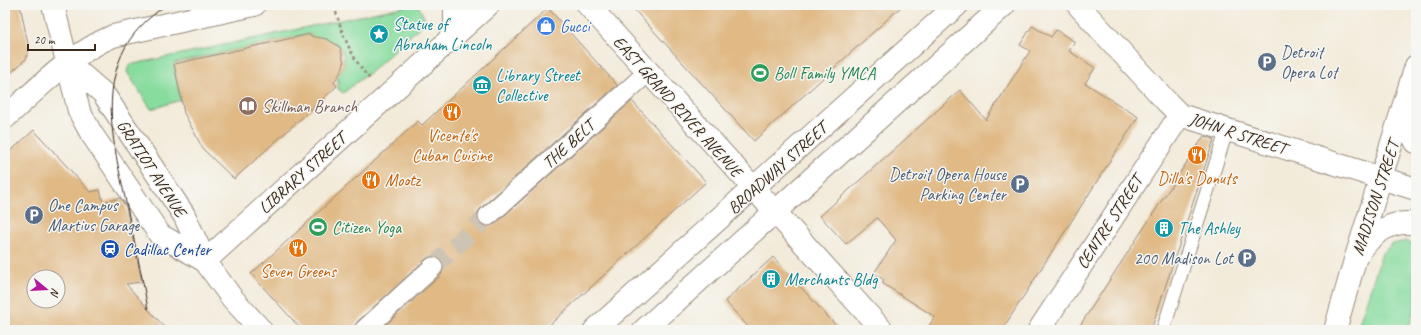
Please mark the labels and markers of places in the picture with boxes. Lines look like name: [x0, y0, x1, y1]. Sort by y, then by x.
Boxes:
place label: Statue of Abraham Lincoln: [393, 14, 492, 55]
shop icon: Gucci: [535, 15, 557, 37]
place label: Gucci: [560, 16, 592, 37]
place icon: Statue of Abraham Lincoln: [368, 23, 390, 45]
place label: Detroit Opera Lot: [1281, 42, 1340, 83]
parking icon: Detroit Opera Lot: [1256, 51, 1278, 73]
sports icon: Boll Family YMCA: [749, 62, 771, 84]
place label: Boll Family YMCA: [774, 63, 877, 84]
place label: Library Street Collective: [496, 65, 582, 106]
museum icon: Library Street Collective: [471, 74, 493, 96]
library icon: Skillman Branch: [237, 95, 259, 117]
place label: Skillman Branch: [262, 96, 357, 117]
restaurant icon: Vicente's Cuban Cuisine: [441, 101, 463, 123]
place label: Vicente's Cuban Cuisine: [412, 125, 493, 166]
restaurant icon: Dilla's Donuts: [1186, 144, 1208, 166]
place label: Detroit Opera House Parking Center: [889, 164, 1008, 205]
place label: Dilla's Donuts: [1157, 168, 1239, 189]
restaurant icon: Mootz: [360, 169, 382, 191]
place label: Mootz: [385, 170, 422, 191]
parking icon: Detroit Opera House Parking Center: [1009, 173, 1031, 195]
place label: One Campus Martius Garage: [48, 195, 140, 236]
parking icon: One Campus Martius Garage: [23, 204, 45, 226]
sports icon: Citizen Yoga: [307, 216, 329, 238]
place label: Citizen Yoga: [332, 217, 402, 238]
building icon: The Ashley: [1153, 217, 1175, 239]
place label: The Ashley: [1178, 218, 1241, 239]
restaurant icon: Seven Greens: [287, 237, 309, 259]
station icon: Cadillac Center: [99, 238, 121, 260]
place label: Cadillac Center: [124, 239, 213, 260]
parking icon: 200 Madison Lot: [1236, 247, 1258, 269]
place label: 200 Madison Lot: [1134, 248, 1235, 269]
place label: Seven Greens: [260, 261, 337, 282]
building icon: Merchants Bldg: [760, 268, 782, 290]
place label: Merchants Bldg: [785, 269, 878, 290]

